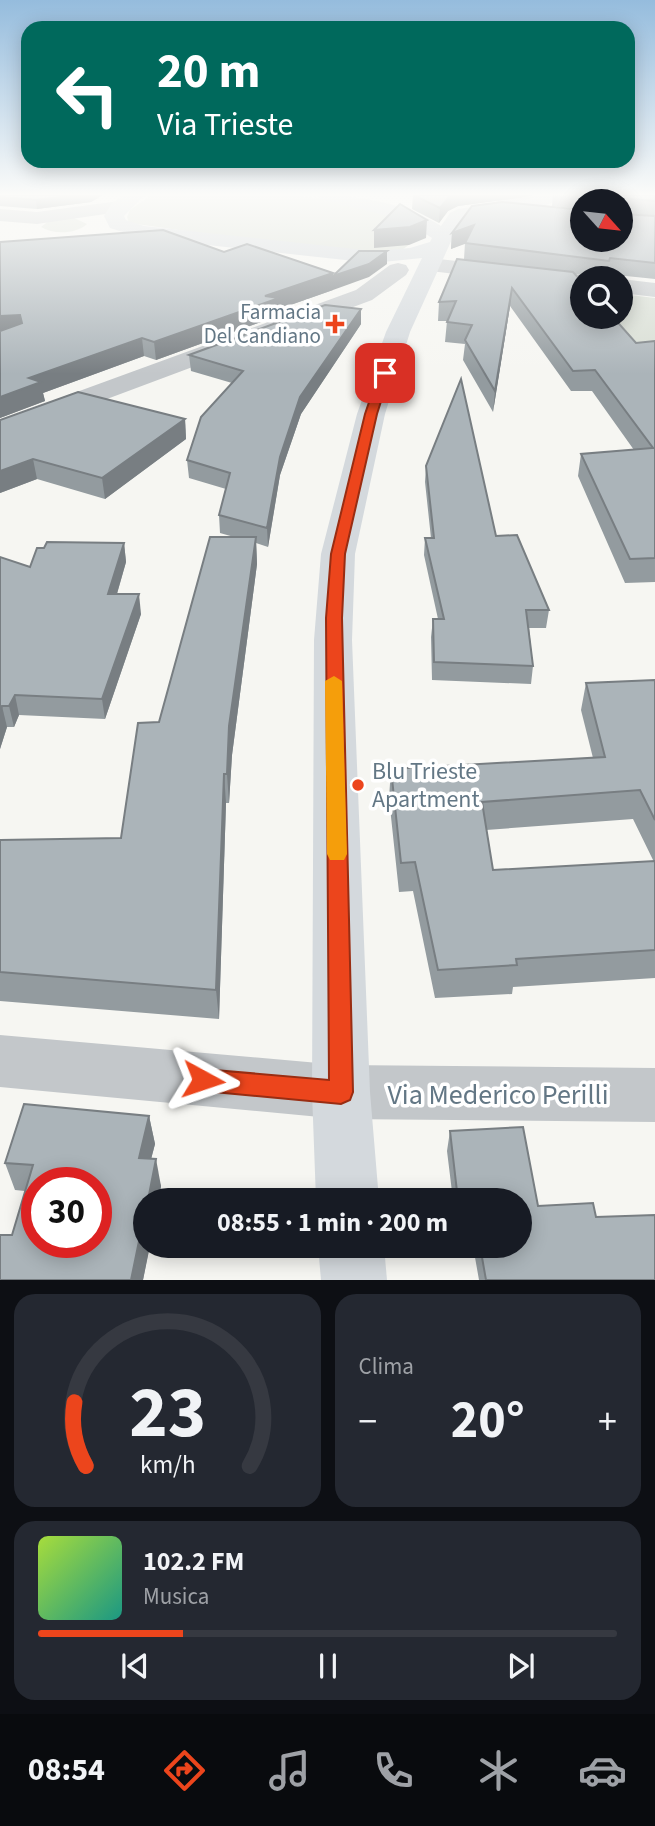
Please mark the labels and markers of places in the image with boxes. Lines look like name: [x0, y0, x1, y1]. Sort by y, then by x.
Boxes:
place label: Farmacia Del Candiano: [204, 297, 321, 351]
marker: Farmacia Del Candiano: [327, 316, 343, 332]
pin: [355, 343, 415, 403]
place label: Blu Trieste Apartment: [372, 754, 480, 817]
marker: Blu Trieste Apartment: [350, 777, 366, 793]

